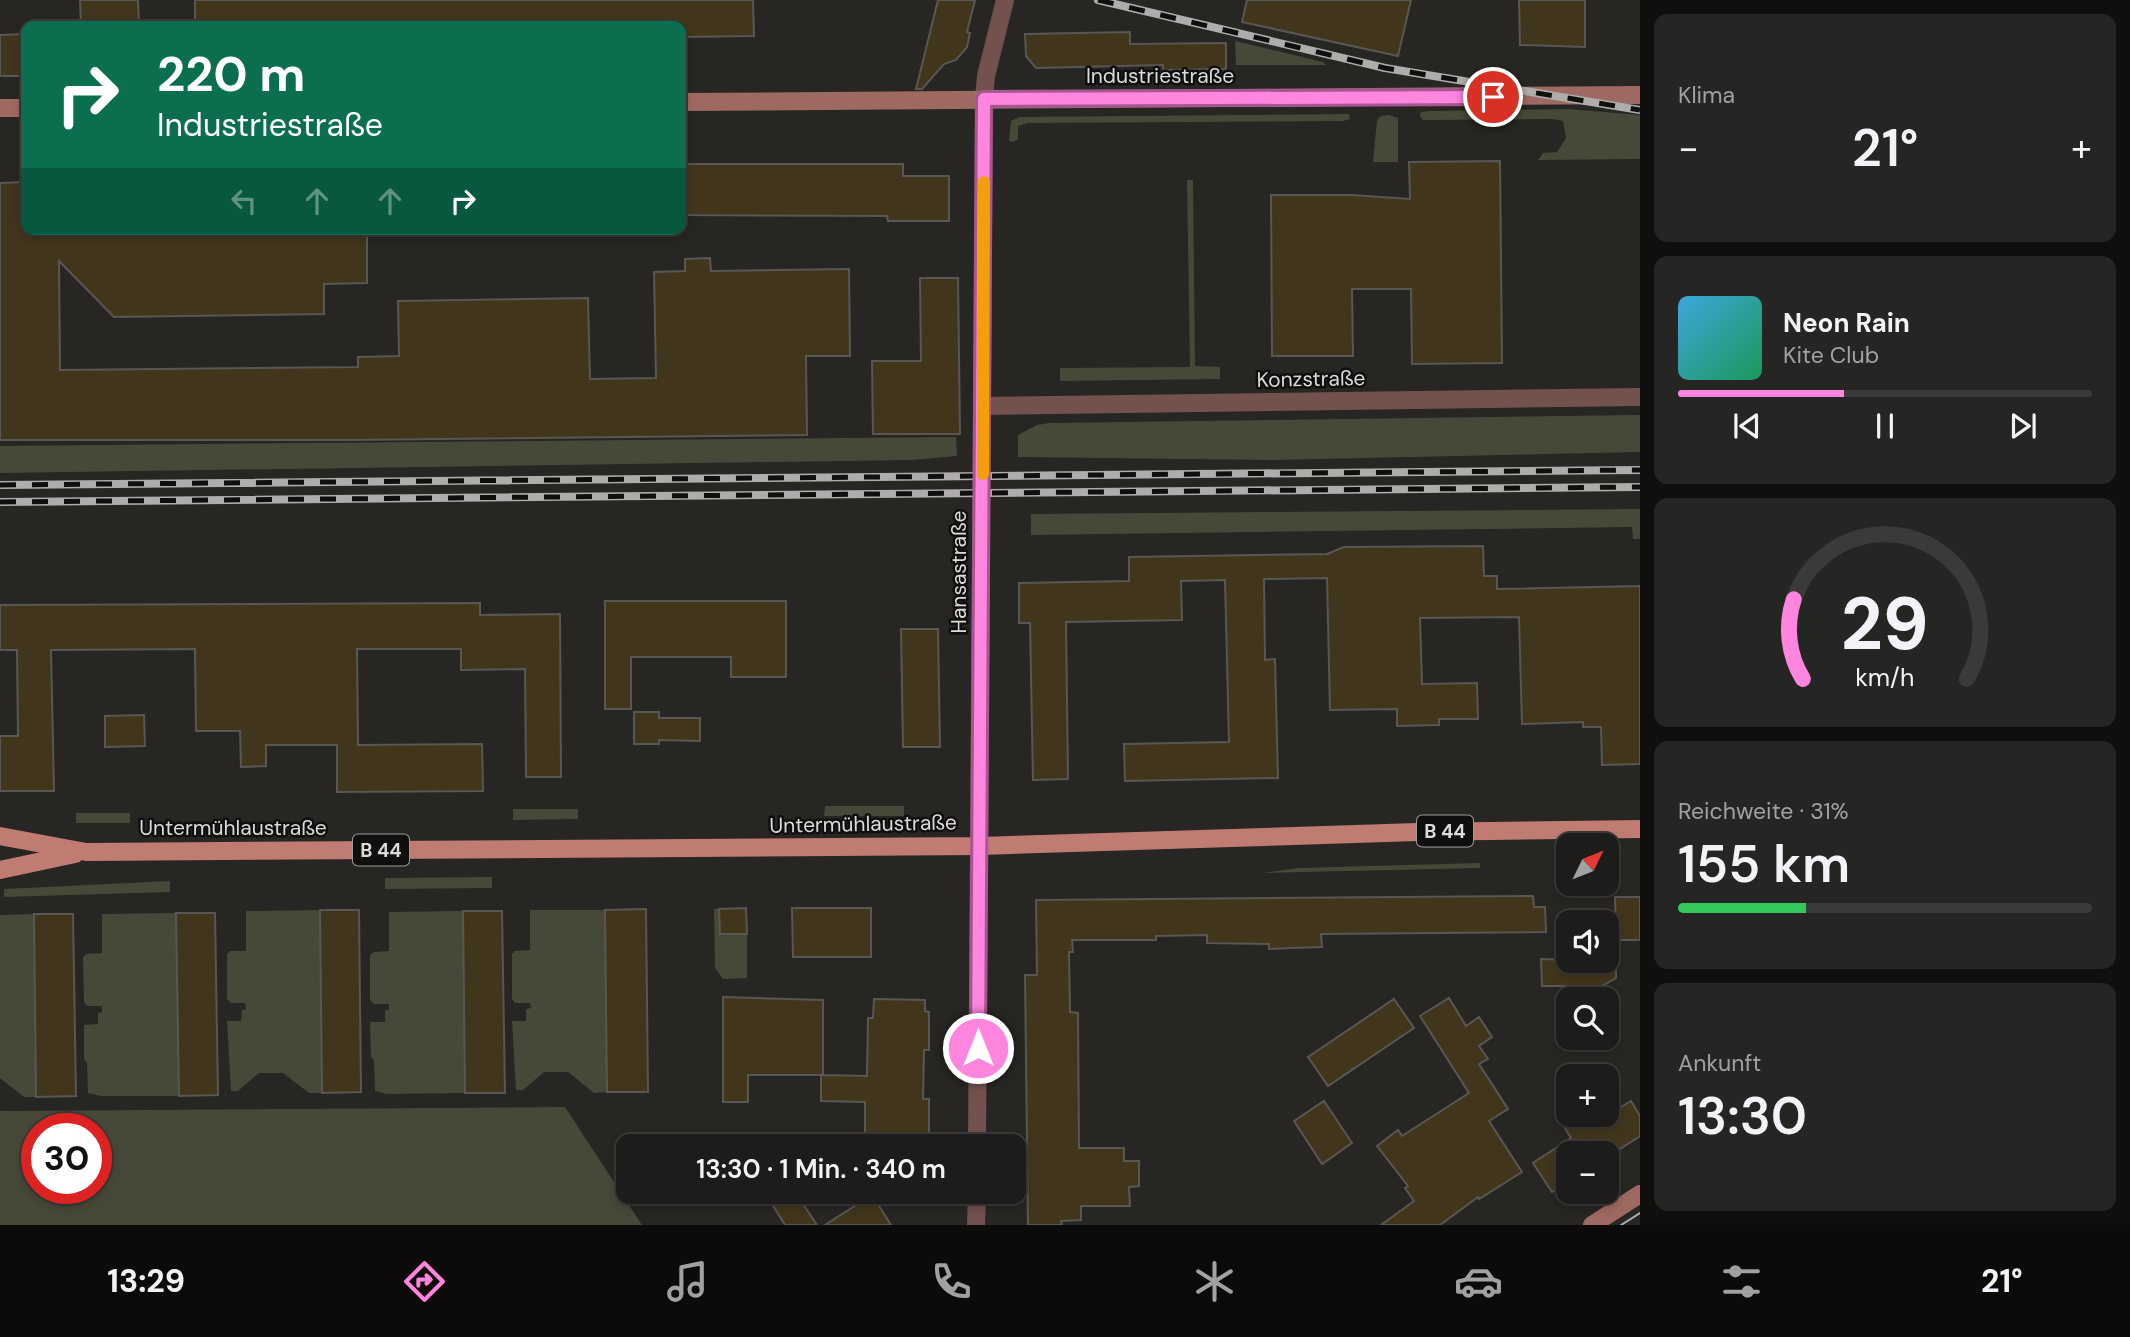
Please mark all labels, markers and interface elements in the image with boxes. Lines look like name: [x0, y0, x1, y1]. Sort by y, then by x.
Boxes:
text: 220 m: [157, 42, 305, 106]
icon: right: [42, 49, 133, 140]
street label: Industriestraße: [1086, 62, 1234, 90]
pin: [1463, 67, 1523, 127]
icon: arrive: [1474, 78, 1512, 116]
text: Klima: [1678, 80, 1735, 110]
text: Industriestraße: [157, 104, 383, 146]
text: 21°: [1852, 114, 1918, 182]
text: −: [1678, 123, 1699, 173]
text: +: [2071, 123, 2092, 173]
icon: left: [225, 182, 263, 220]
icon: ahead: [298, 182, 336, 220]
icon: ahead: [371, 182, 409, 220]
icon: right: [444, 182, 482, 220]
text: Neon Rain: [1783, 306, 1910, 340]
text: Kite Club: [1783, 340, 1879, 370]
street label: Konzstraße: [1256, 364, 1366, 394]
icon: previous: [1728, 407, 1766, 445]
icon: pause: [1866, 407, 1904, 445]
icon: next: [2004, 407, 2042, 445]
street label: Hansastraße: [945, 511, 973, 633]
text: 29: [1841, 577, 1929, 672]
text: km/h: [1855, 660, 1915, 693]
text: Reichweite · 31%: [1678, 796, 1849, 826]
street label: Untermühlaustraße: [769, 808, 957, 840]
street label: Untermühlaustraße: [139, 814, 327, 842]
road number: B 44: [1417, 816, 1473, 846]
text: 155 km: [1678, 830, 1850, 898]
north arrow: [1556, 833, 1619, 896]
map controls: [1556, 833, 1619, 1204]
road number: B 44: [353, 834, 409, 866]
button: sound: [1556, 910, 1619, 973]
button: search: [1556, 987, 1619, 1050]
position arrow: [941, 1011, 1015, 1085]
text: Ankunft: [1678, 1048, 1761, 1078]
button: +: [1556, 1064, 1619, 1127]
text: 13:30: [1678, 1082, 1807, 1150]
speed limit sign: 30: [21, 1113, 112, 1204]
button: −: [1556, 1141, 1619, 1204]
text: 13:30 · 1 Min. · 340 m: [696, 1152, 946, 1186]
icon: directions: [400, 1257, 449, 1306]
icon: music: [663, 1257, 712, 1306]
icon: phone: [927, 1257, 976, 1306]
icon: climate: [1190, 1257, 1239, 1306]
icon: car: [1454, 1257, 1503, 1306]
icon: filters: [1717, 1257, 1766, 1306]
text: 13:29: [107, 1260, 185, 1302]
text: 21°: [1981, 1260, 2023, 1302]

